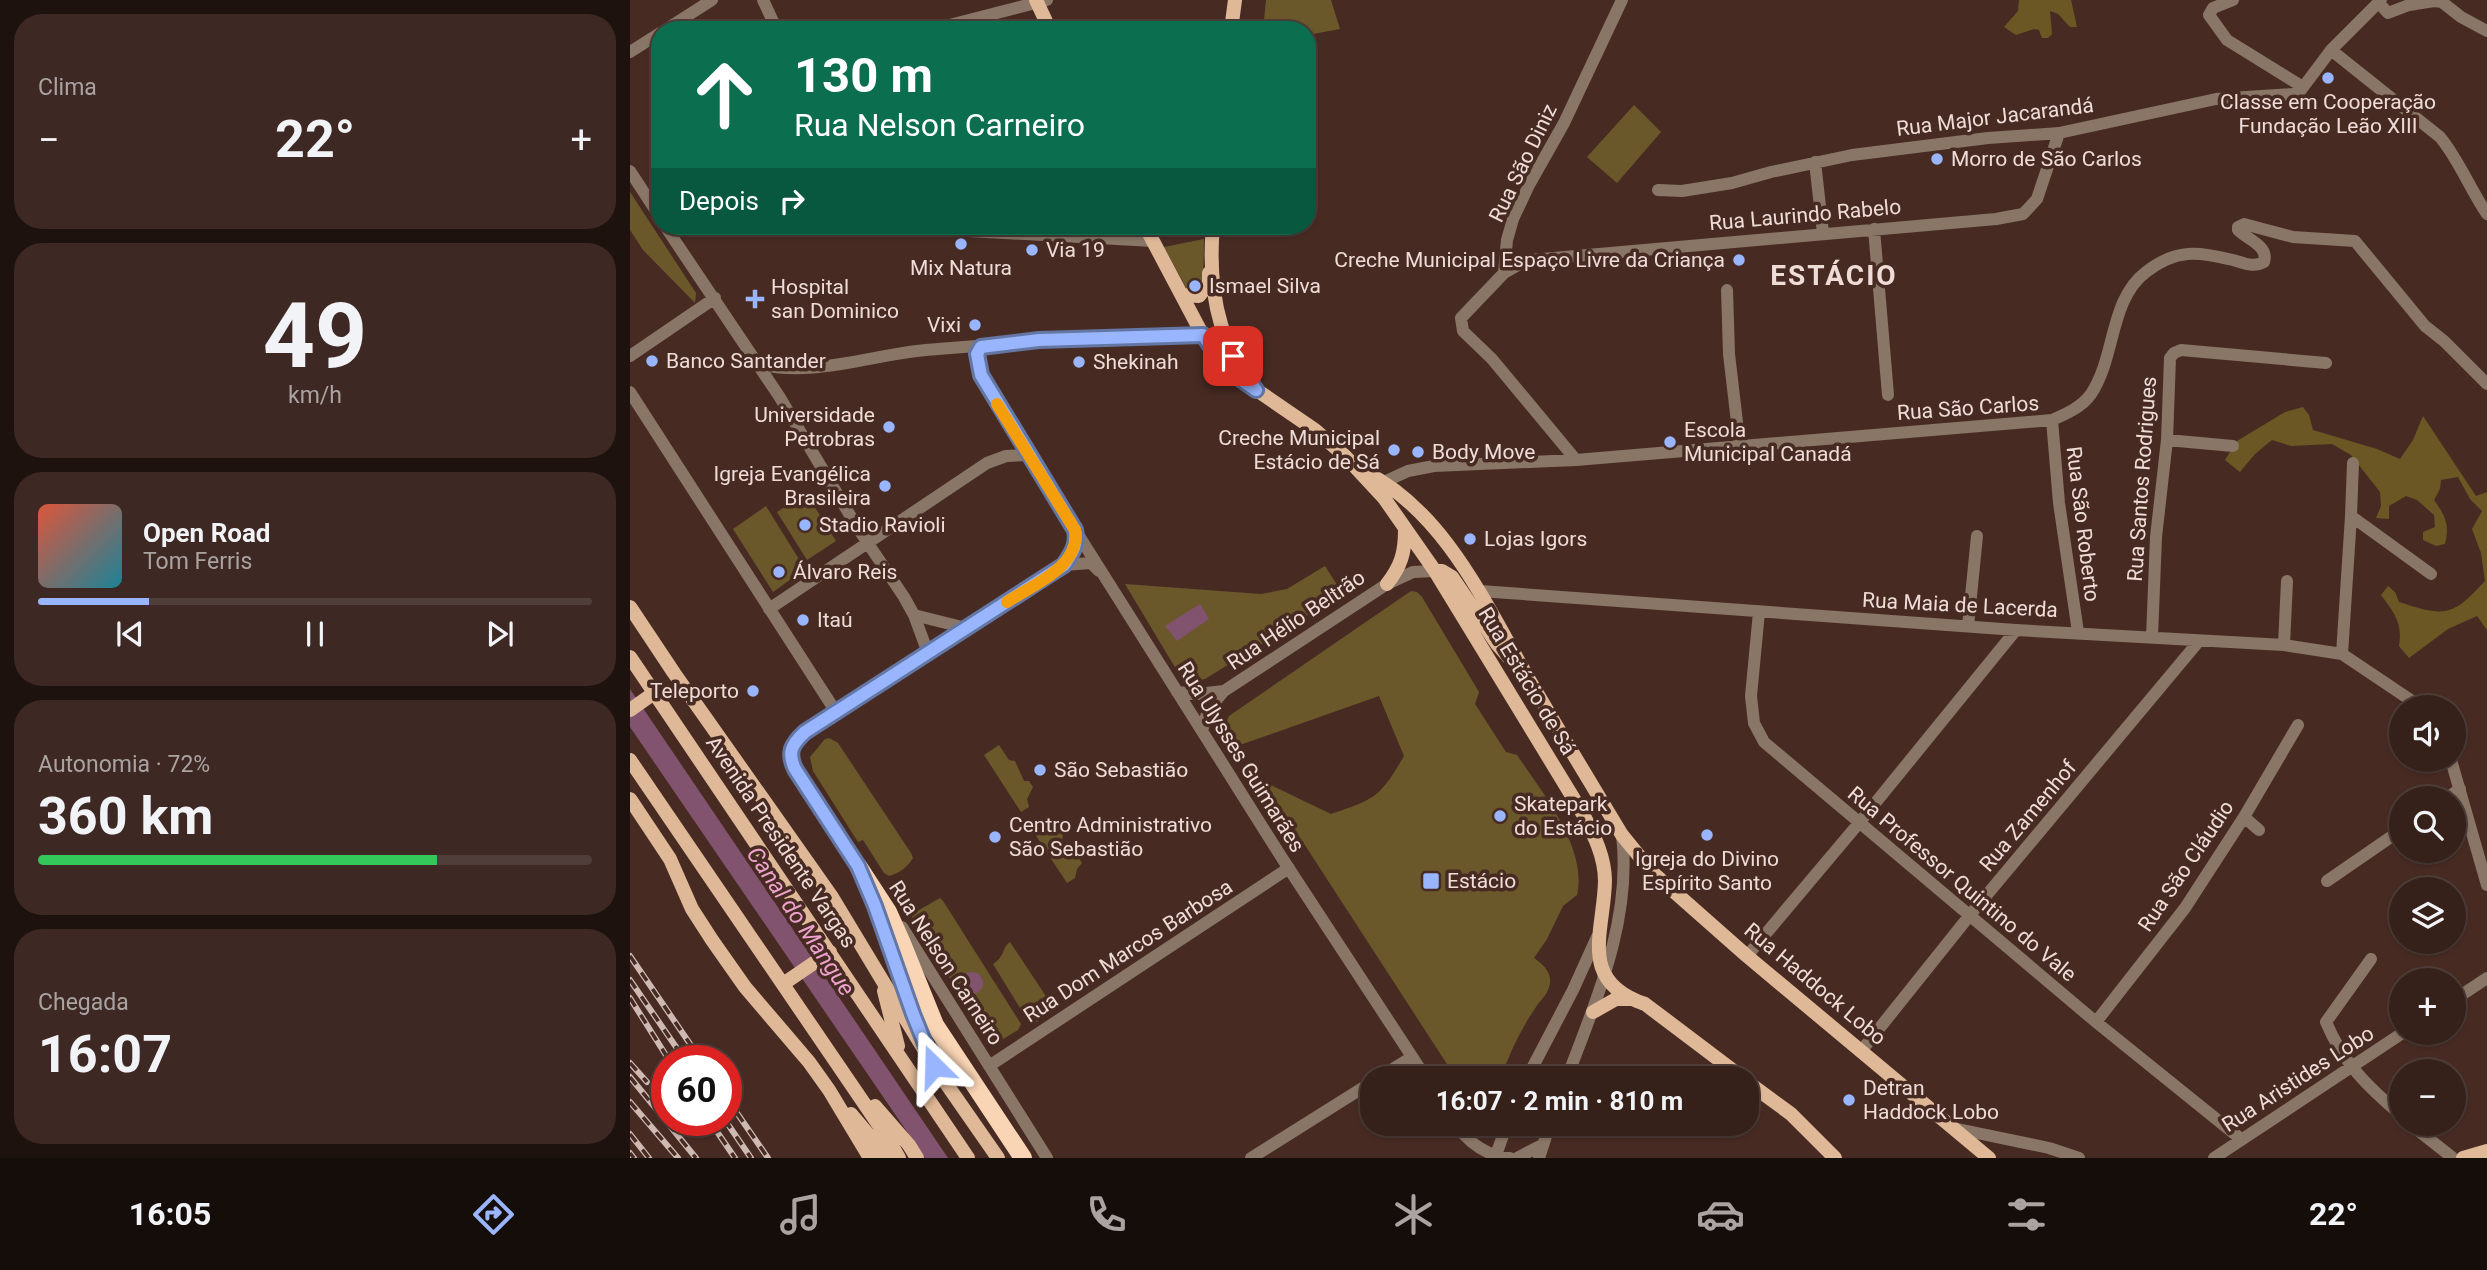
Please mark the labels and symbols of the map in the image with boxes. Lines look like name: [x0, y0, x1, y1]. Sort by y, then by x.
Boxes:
marker: Classe em Cooperação Fundação Leão XIII: [2320, 70, 2336, 86]
place label: Classe em Cooperação Fundação Leão XIII: [2220, 90, 2436, 138]
street label: Rua Major Jacarandá: [1895, 93, 2095, 141]
street label: Rua São Diniz: [1484, 100, 1562, 226]
place label: Morro de São Carlos: [1951, 147, 2142, 171]
marker: Morro de São Carlos: [1929, 151, 1945, 167]
street label: Rua Laurindo Rabelo: [1708, 195, 1902, 235]
marker: Mix Natura: [953, 236, 969, 252]
place label: Via 19: [1046, 238, 1105, 262]
marker: Via 19: [1024, 242, 1040, 258]
place label: Creche Municipal Espaço Livre da Criança: [1334, 248, 1725, 272]
marker: Creche Municipal Espaço Livre da Criança: [1731, 252, 1747, 268]
place label: Mix Natura: [910, 256, 1012, 280]
district label: ESTÁCIO: [1770, 259, 1898, 292]
place label: Ismael Silva: [1209, 274, 1321, 298]
place label: Hospital san Dominico: [771, 275, 899, 323]
marker: Ismael Silva: [1187, 278, 1203, 294]
marker: Hospital san Dominico: [745, 289, 765, 309]
place label: Vixi: [927, 313, 961, 337]
marker: Vixi: [967, 317, 983, 333]
pin: [1203, 326, 1263, 386]
place label: Banco Santander: [666, 349, 826, 373]
place label: Shekinah: [1093, 350, 1179, 374]
marker: Banco Santander: [644, 353, 660, 369]
marker: Shekinah: [1071, 354, 1087, 370]
street label: Rua Santos Rodrigues: [2123, 376, 2161, 582]
street label: Rua São Carlos: [1896, 391, 2040, 425]
place label: Universidade Petrobras: [754, 403, 875, 451]
place label: Escola Municipal Canadá: [1684, 418, 1852, 466]
marker: Universidade Petrobras: [881, 419, 897, 435]
place label: Creche Municipal Estácio de Sá: [1218, 426, 1380, 474]
marker: Escola Municipal Canadá: [1662, 434, 1678, 450]
place label: Body Move: [1432, 440, 1535, 464]
marker: Creche Municipal Estácio de Sá: [1386, 442, 1402, 458]
marker: Body Move: [1410, 444, 1426, 460]
street label: Rua São Roberto: [2062, 445, 2104, 603]
place label: Igreja Evangélica Brasileira: [714, 462, 871, 510]
marker: Igreja Evangélica Brasileira: [877, 478, 893, 494]
place label: Stadio Ravioli: [819, 513, 946, 537]
marker: Stadio Ravioli: [797, 517, 813, 533]
place label: Lojas Igors: [1484, 527, 1587, 551]
marker: Lojas Igors: [1462, 531, 1478, 547]
place label: Álvaro Reis: [793, 560, 897, 584]
marker: Álvaro Reis: [771, 564, 787, 580]
street label: Rua Hélio Beltrão: [1223, 565, 1369, 675]
street label: Rua Maia de Lacerda: [1862, 588, 2058, 622]
street label: Rua Estácio de Sá: [1474, 603, 1580, 759]
place label: Itaú: [817, 608, 853, 632]
marker: Itaú: [795, 612, 811, 628]
street label: Rua Ulysses Guimarães: [1173, 658, 1309, 856]
place label: Teleporto: [650, 679, 739, 703]
marker: Teleporto: [745, 683, 761, 699]
street label: Avenida Presidente Vargas: [701, 732, 861, 952]
street label: Rua Zamenhof: [1975, 755, 2082, 876]
place label: São Sebastião: [1054, 758, 1188, 782]
marker: São Sebastião: [1032, 762, 1048, 778]
street label: Rua Professor Quintino do Vale: [1843, 781, 2081, 987]
place label: Skatepark do Estácio: [1514, 792, 1612, 840]
street label: Rua São Cláudio: [2133, 796, 2239, 936]
marker: Skatepark do Estácio: [1492, 808, 1508, 824]
place label: Centro Administrativo São Sebastião: [1009, 813, 1212, 861]
marker: Igreja do Divino Espírito Santo: [1699, 827, 1715, 843]
marker: Centro Administrativo São Sebastião: [987, 829, 1003, 845]
water label: Canal do Mangue: [741, 842, 860, 1001]
place label: Igreja do Divino Espírito Santo: [1635, 847, 1779, 895]
place label: Estácio: [1447, 869, 1516, 893]
marker: Estácio: [1421, 871, 1441, 891]
street label: Rua Dom Marcos Barbosa: [1019, 875, 1237, 1027]
street label: Rua Nelson Carneiro: [884, 876, 1008, 1050]
street label: Rua Haddock Lobo: [1739, 918, 1891, 1050]
street label: Rua Aristides Lobo: [2218, 1021, 2378, 1137]
position arrow: [897, 1029, 971, 1103]
speed limit sign: 60: [651, 1045, 742, 1136]
place label: Detran Haddock Lobo: [1863, 1076, 1999, 1124]
marker: Detran Haddock Lobo: [1841, 1092, 1857, 1108]

